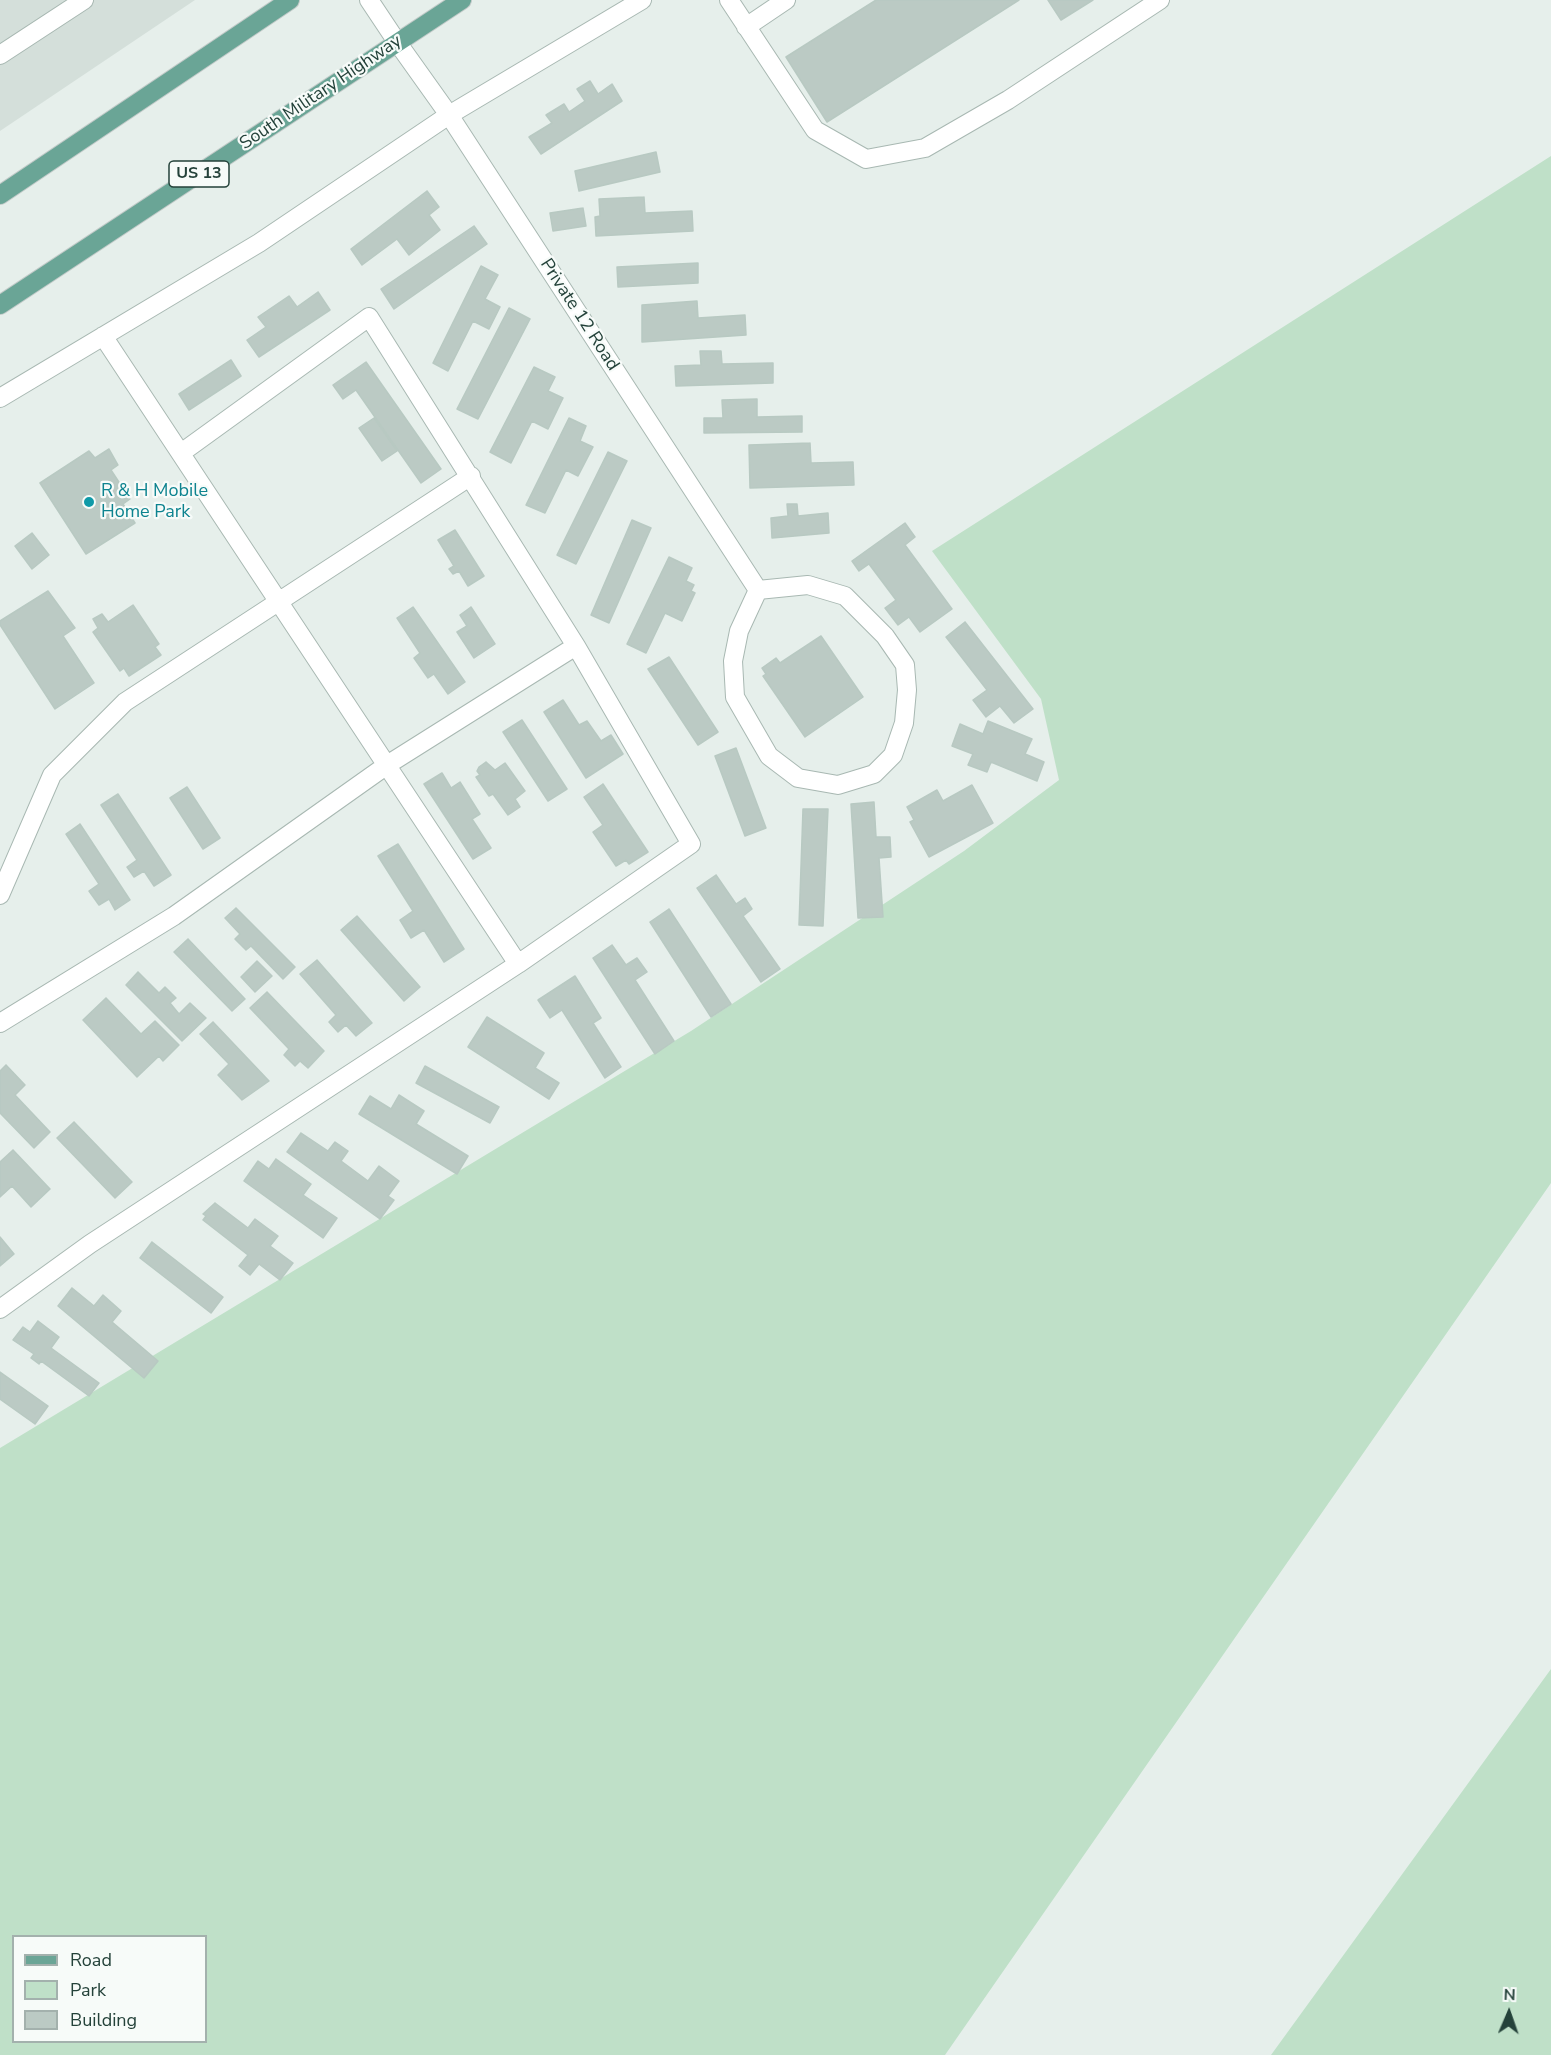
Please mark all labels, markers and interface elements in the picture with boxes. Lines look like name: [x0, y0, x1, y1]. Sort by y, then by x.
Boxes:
street label: South Military Highway: [236, 31, 406, 155]
road number: US 13: [169, 161, 229, 187]
street label: Private 12 Road: [535, 255, 623, 375]
place label: R & H Mobile Home Park: [101, 481, 208, 524]
marker: R & H Mobile Home Park: [82, 495, 96, 509]
legend: [12, 1935, 207, 2043]
text: Road: [70, 1948, 112, 1972]
text: Park: [70, 1978, 106, 2002]
north arrow: [1479, 1983, 1539, 2043]
text: N: [1503, 1984, 1516, 2006]
text: Building: [70, 2008, 137, 2032]

